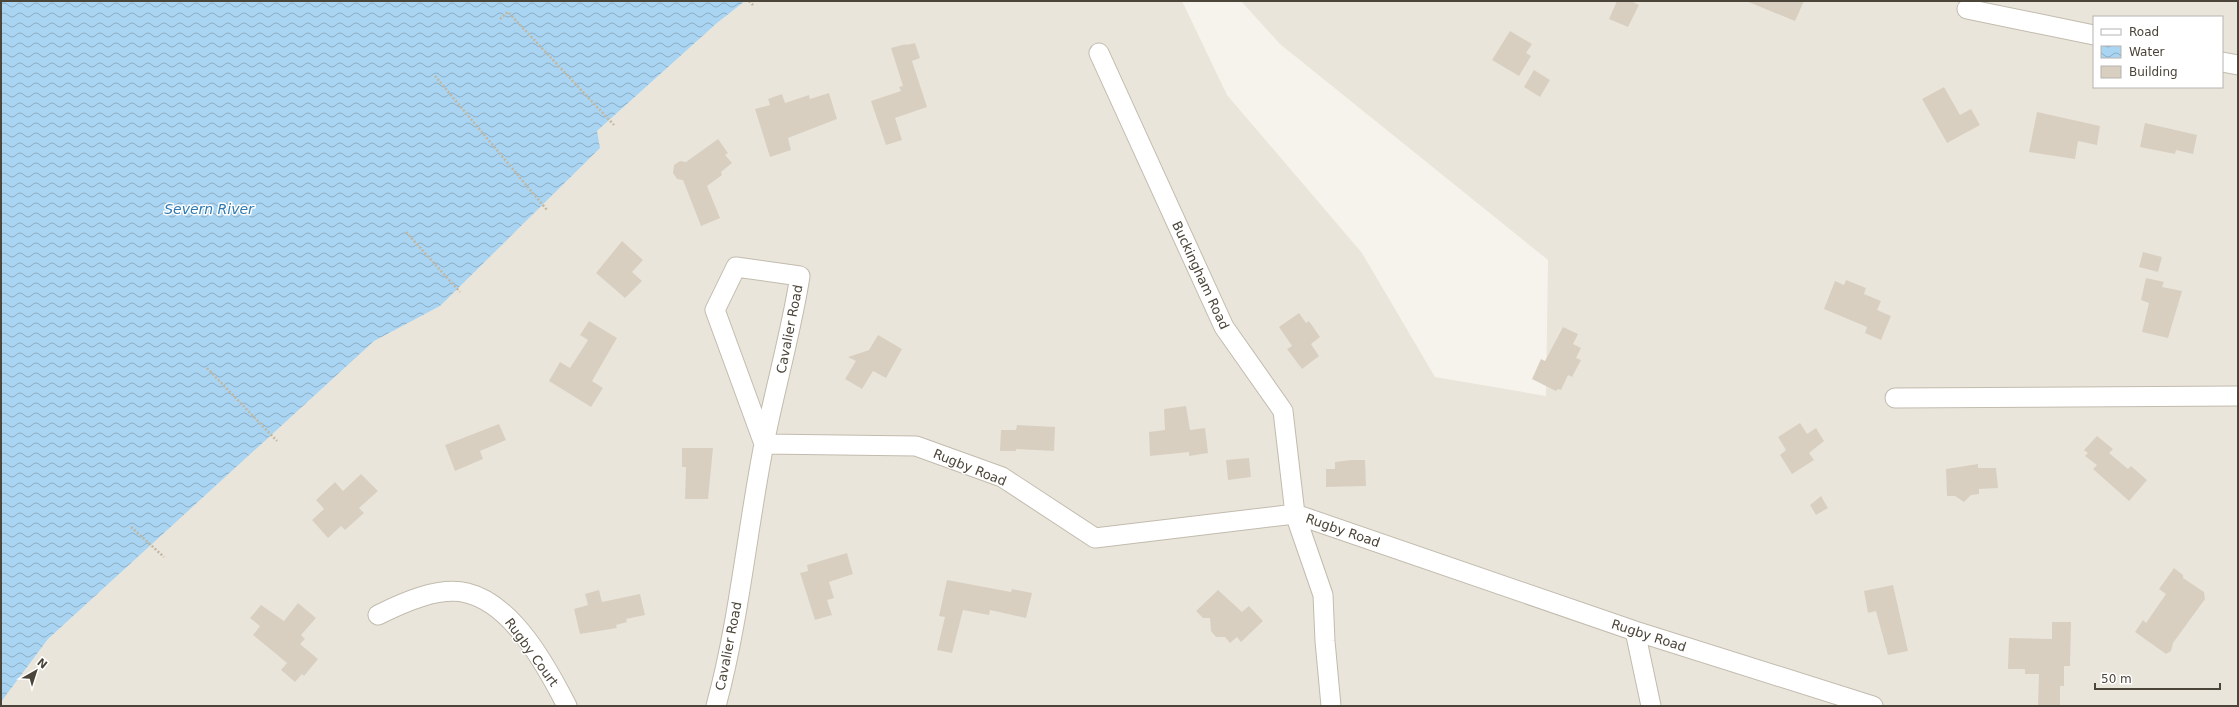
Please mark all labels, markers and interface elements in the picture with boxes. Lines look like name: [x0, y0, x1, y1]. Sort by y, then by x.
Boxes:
legend: [2093, 16, 2223, 88]
text: Road: [2129, 25, 2159, 39]
text: Water: [2129, 45, 2165, 59]
text: Building: [2129, 65, 2178, 79]
water label: Severn River: [164, 201, 255, 217]
street label: Buckingham Road: [1169, 219, 1232, 332]
street label: Cavalier Road: [774, 283, 805, 375]
street label: Rugby Road: [931, 446, 1009, 489]
street label: Rugby Road: [1304, 511, 1382, 550]
street label: Cavalier Road: [713, 600, 744, 692]
street label: Rugby Court: [502, 615, 561, 689]
street label: Rugby Road: [1610, 616, 1688, 655]
north arrow: [16, 651, 56, 691]
text: N: [34, 656, 50, 672]
scale bar: [2095, 665, 2220, 691]
text: 50 m: [2101, 672, 2132, 686]

